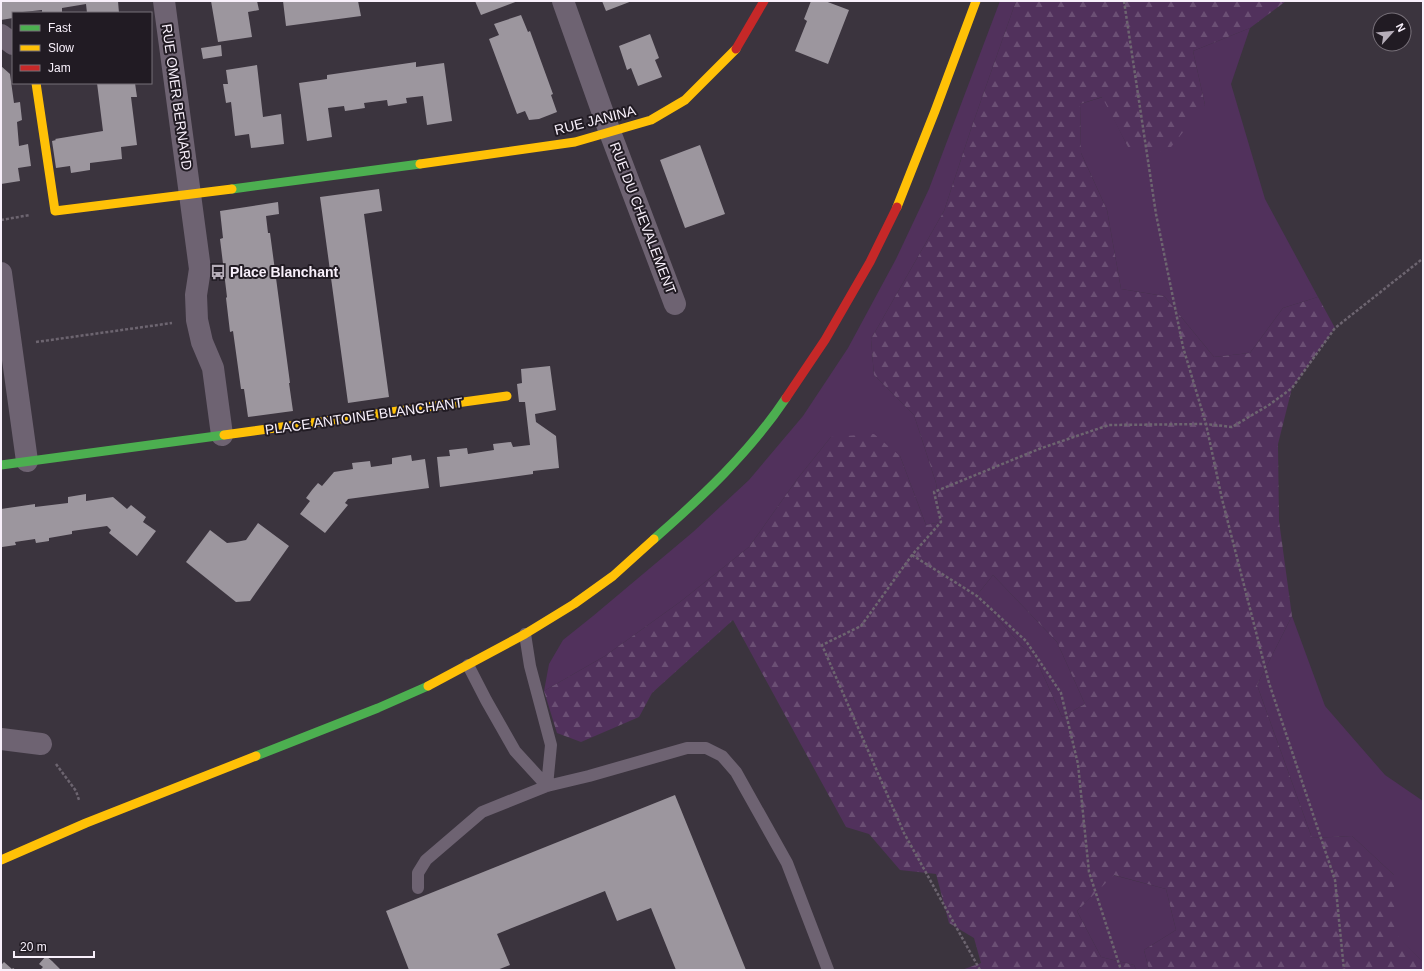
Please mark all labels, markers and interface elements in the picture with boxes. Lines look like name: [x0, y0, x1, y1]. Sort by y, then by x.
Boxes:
legend: [12, 12, 152, 84]
north arrow: [1372, 12, 1412, 52]
text: Fast: [48, 21, 72, 35]
text: N: [1394, 21, 1408, 34]
street label: RUE OMER BERNARD: [159, 23, 195, 171]
text: Slow: [48, 41, 74, 55]
text: Jam: [48, 61, 71, 75]
street label: RUE JANINA: [553, 102, 638, 138]
street label: RUE DU CHEVALEMENT: [607, 140, 680, 297]
bus stop icon: Place Blanchant: [209, 263, 227, 281]
place label: Place Blanchant: [230, 264, 338, 280]
street label: PLACE ANTOINE BLANCHANT: [264, 394, 464, 438]
scale bar: [14, 933, 94, 959]
text: 20 m: [20, 940, 47, 954]

